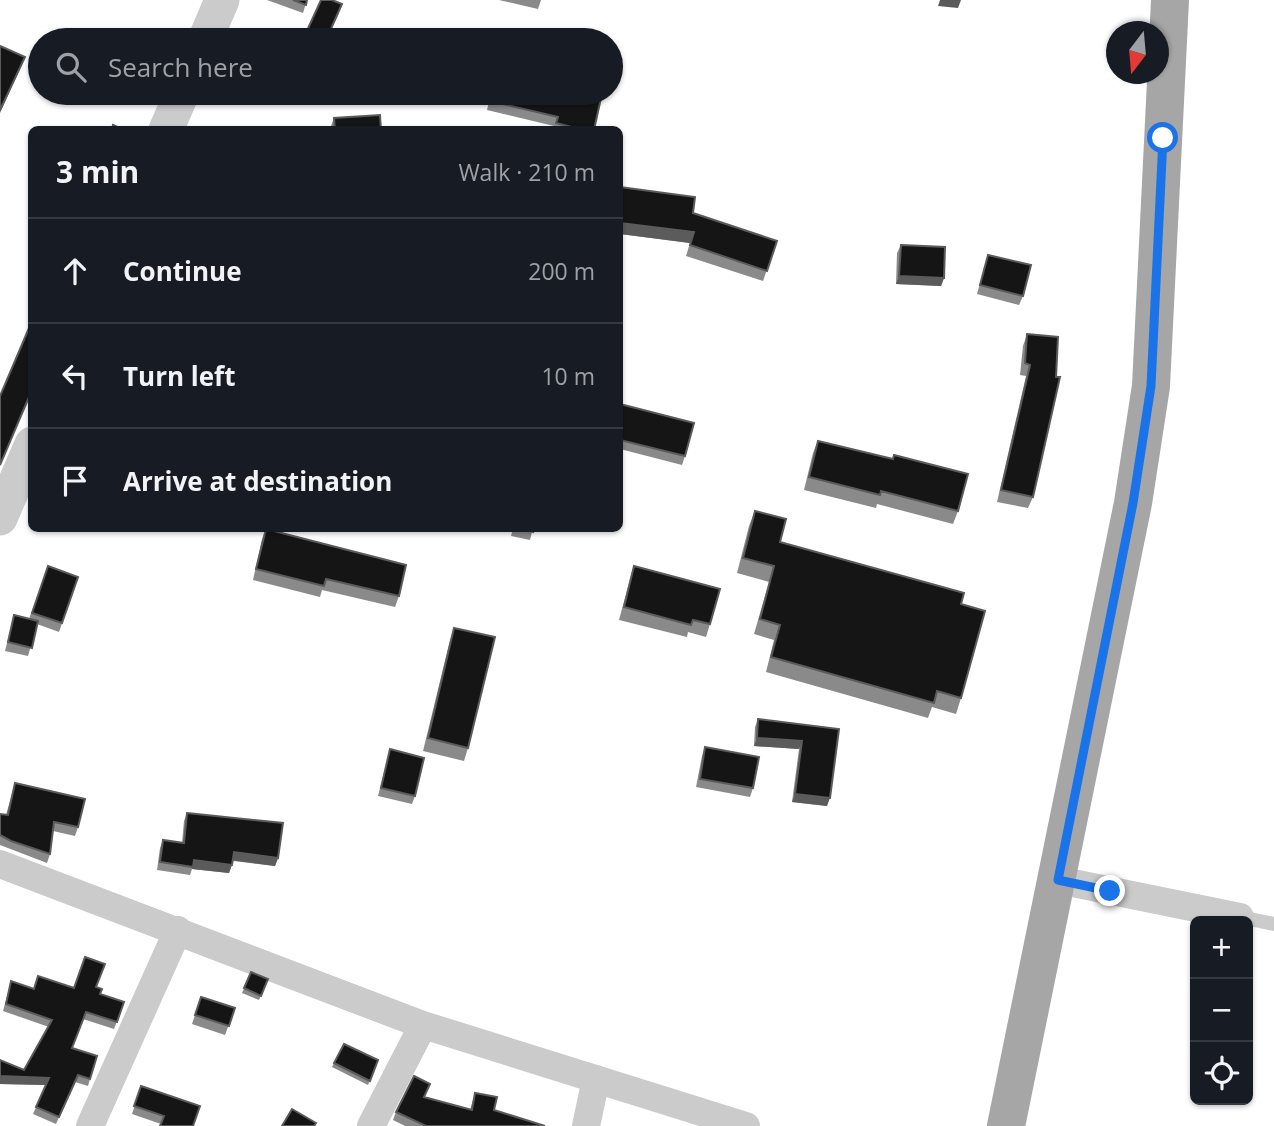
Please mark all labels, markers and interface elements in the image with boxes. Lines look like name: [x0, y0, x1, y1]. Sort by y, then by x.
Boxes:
north arrow: [1106, 21, 1169, 84]
search box: [28, 28, 623, 105]
icon: search: [52, 48, 90, 86]
text: Search here: [108, 49, 253, 85]
route start: [1147, 122, 1178, 153]
text: 3 min: [56, 151, 139, 192]
text: Walk · 210 m: [458, 156, 595, 188]
icon: ahead: [56, 252, 94, 290]
text: Continue: [123, 253, 242, 289]
text: 200 m: [528, 255, 595, 287]
icon: left: [56, 357, 94, 395]
text: Turn left: [123, 358, 235, 394]
text: 10 m: [541, 360, 595, 392]
icon: arrive: [56, 462, 94, 500]
text: Arrive at destination: [123, 463, 392, 499]
route end: [1094, 875, 1125, 906]
map controls: [1190, 916, 1253, 1105]
button: +: [1190, 916, 1253, 979]
button: −: [1190, 979, 1253, 1042]
button: locate: [1190, 1042, 1253, 1105]

